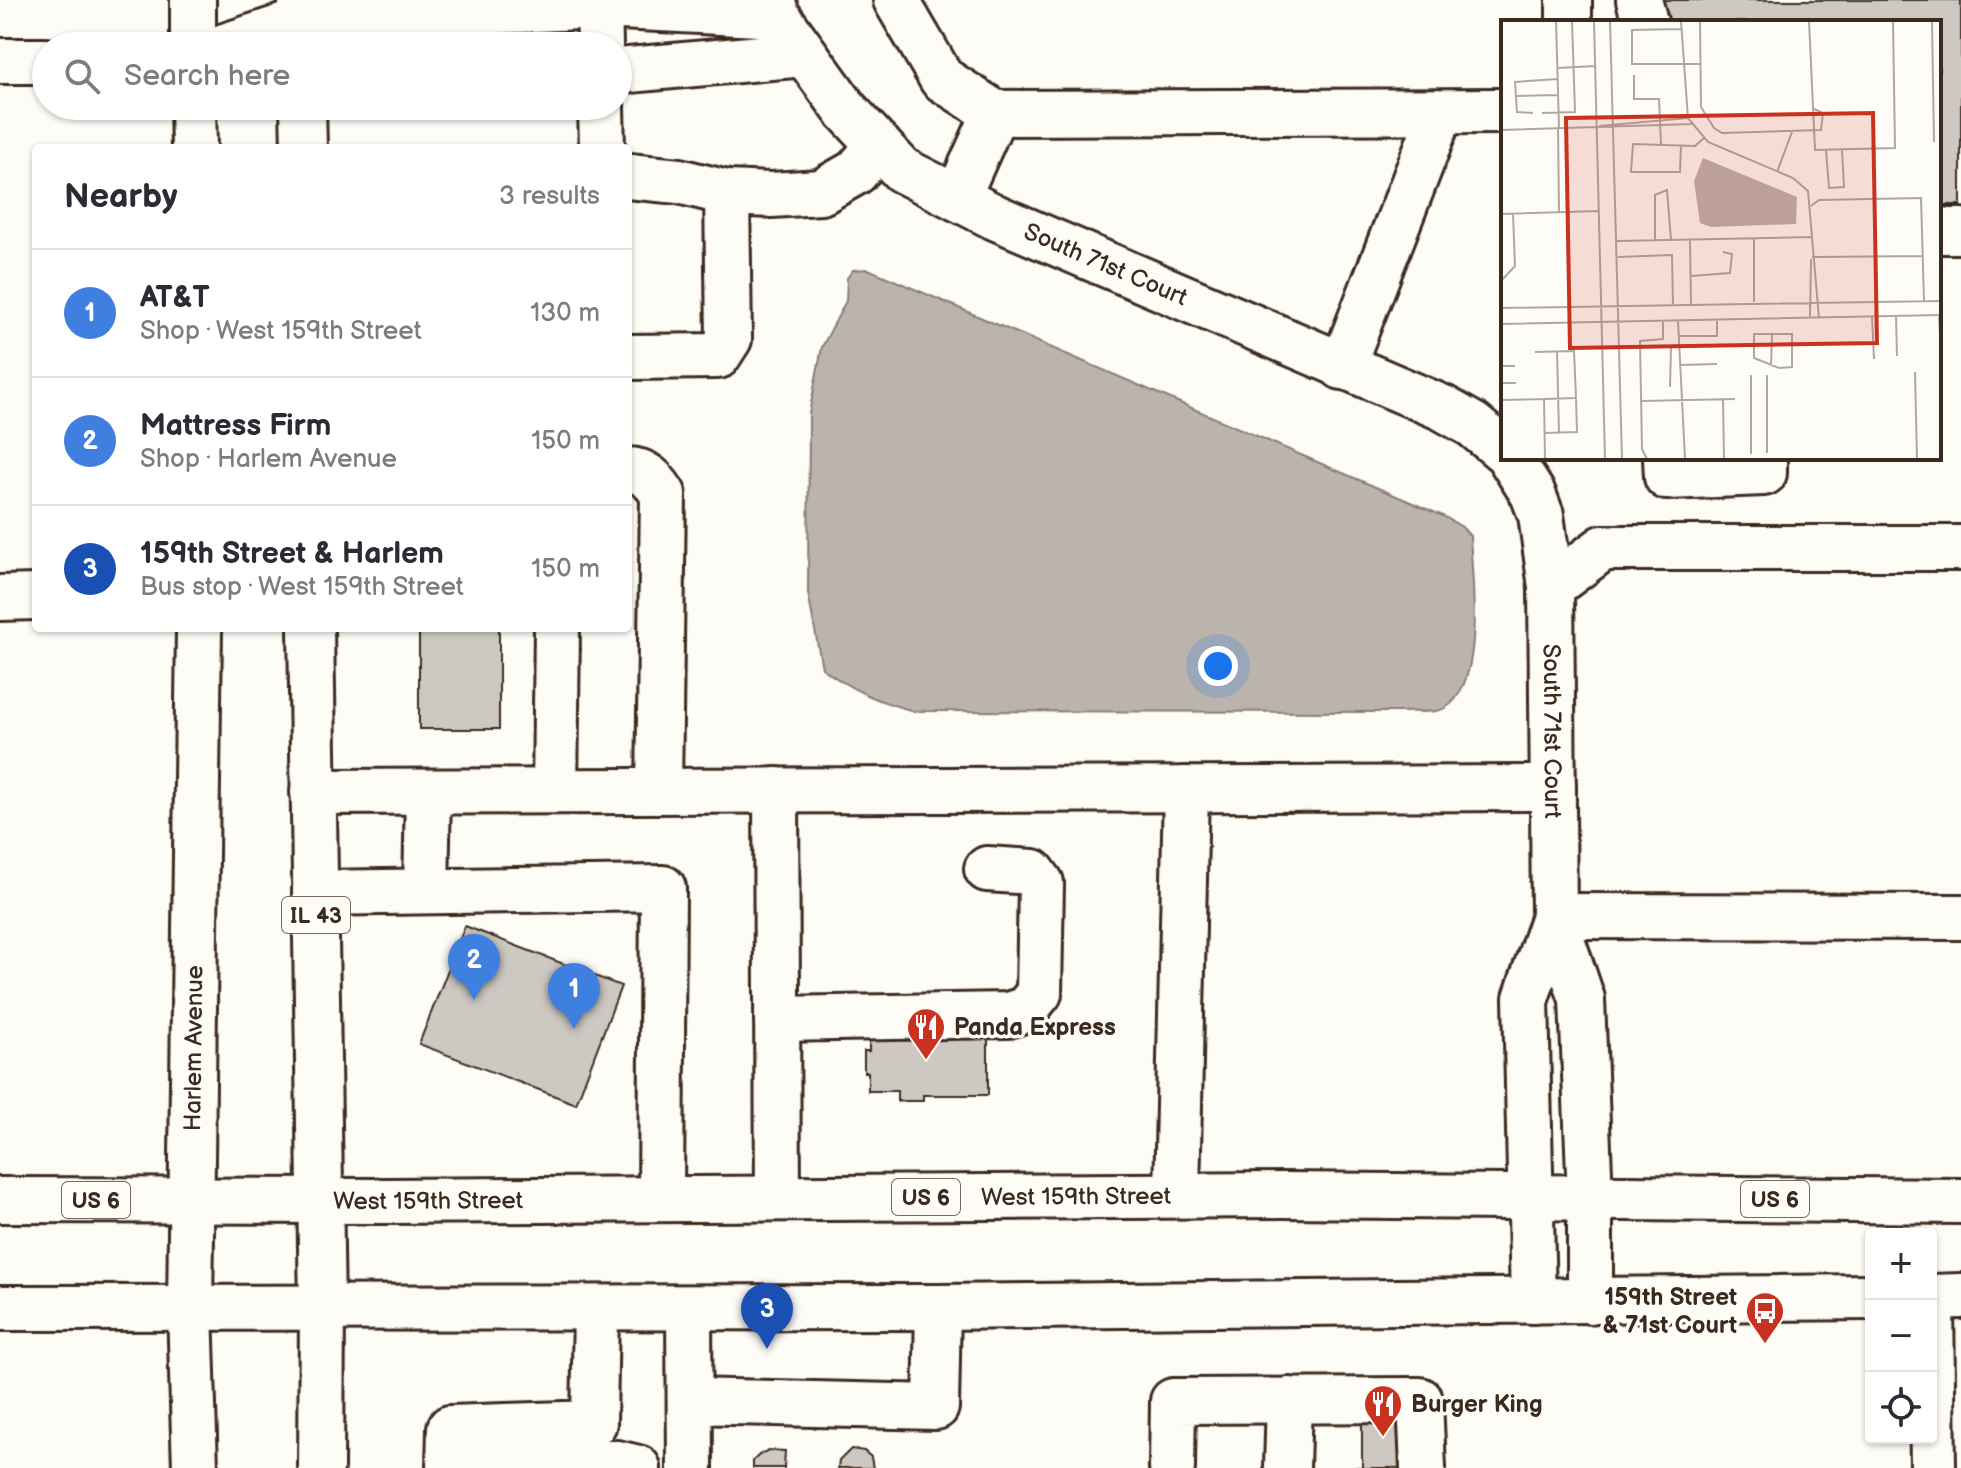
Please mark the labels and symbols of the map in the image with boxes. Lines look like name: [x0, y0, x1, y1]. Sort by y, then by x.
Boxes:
inset map: [1501, 20, 1941, 460]
street label: South 71st Court: [1020, 217, 1192, 313]
street label: South 71st Court: [1537, 644, 1567, 819]
your location: [1198, 646, 1238, 686]
road number: IL 43: [282, 897, 350, 933]
pin: 2: [448, 934, 500, 1000]
pin: 1: [548, 963, 600, 1029]
street label: Harlem Avenue: [178, 965, 210, 1131]
restaurant icon: Panda Express: [905, 1006, 947, 1061]
place label: Panda Express: [954, 1013, 1116, 1042]
road number: US 6: [892, 1179, 960, 1215]
road number: US 6: [1741, 1181, 1809, 1217]
road number: US 6: [62, 1182, 130, 1218]
street label: West 159th Street: [981, 1182, 1172, 1212]
street label: West 159th Street: [333, 1186, 524, 1216]
pin: 3: [741, 1283, 793, 1349]
place label: 159th Street & 71st Court: [1603, 1283, 1737, 1340]
bus stop icon: 159th Street & 71st Court: [1744, 1290, 1786, 1345]
restaurant icon: Burger King: [1362, 1383, 1404, 1438]
place label: Burger King: [1411, 1390, 1543, 1419]

